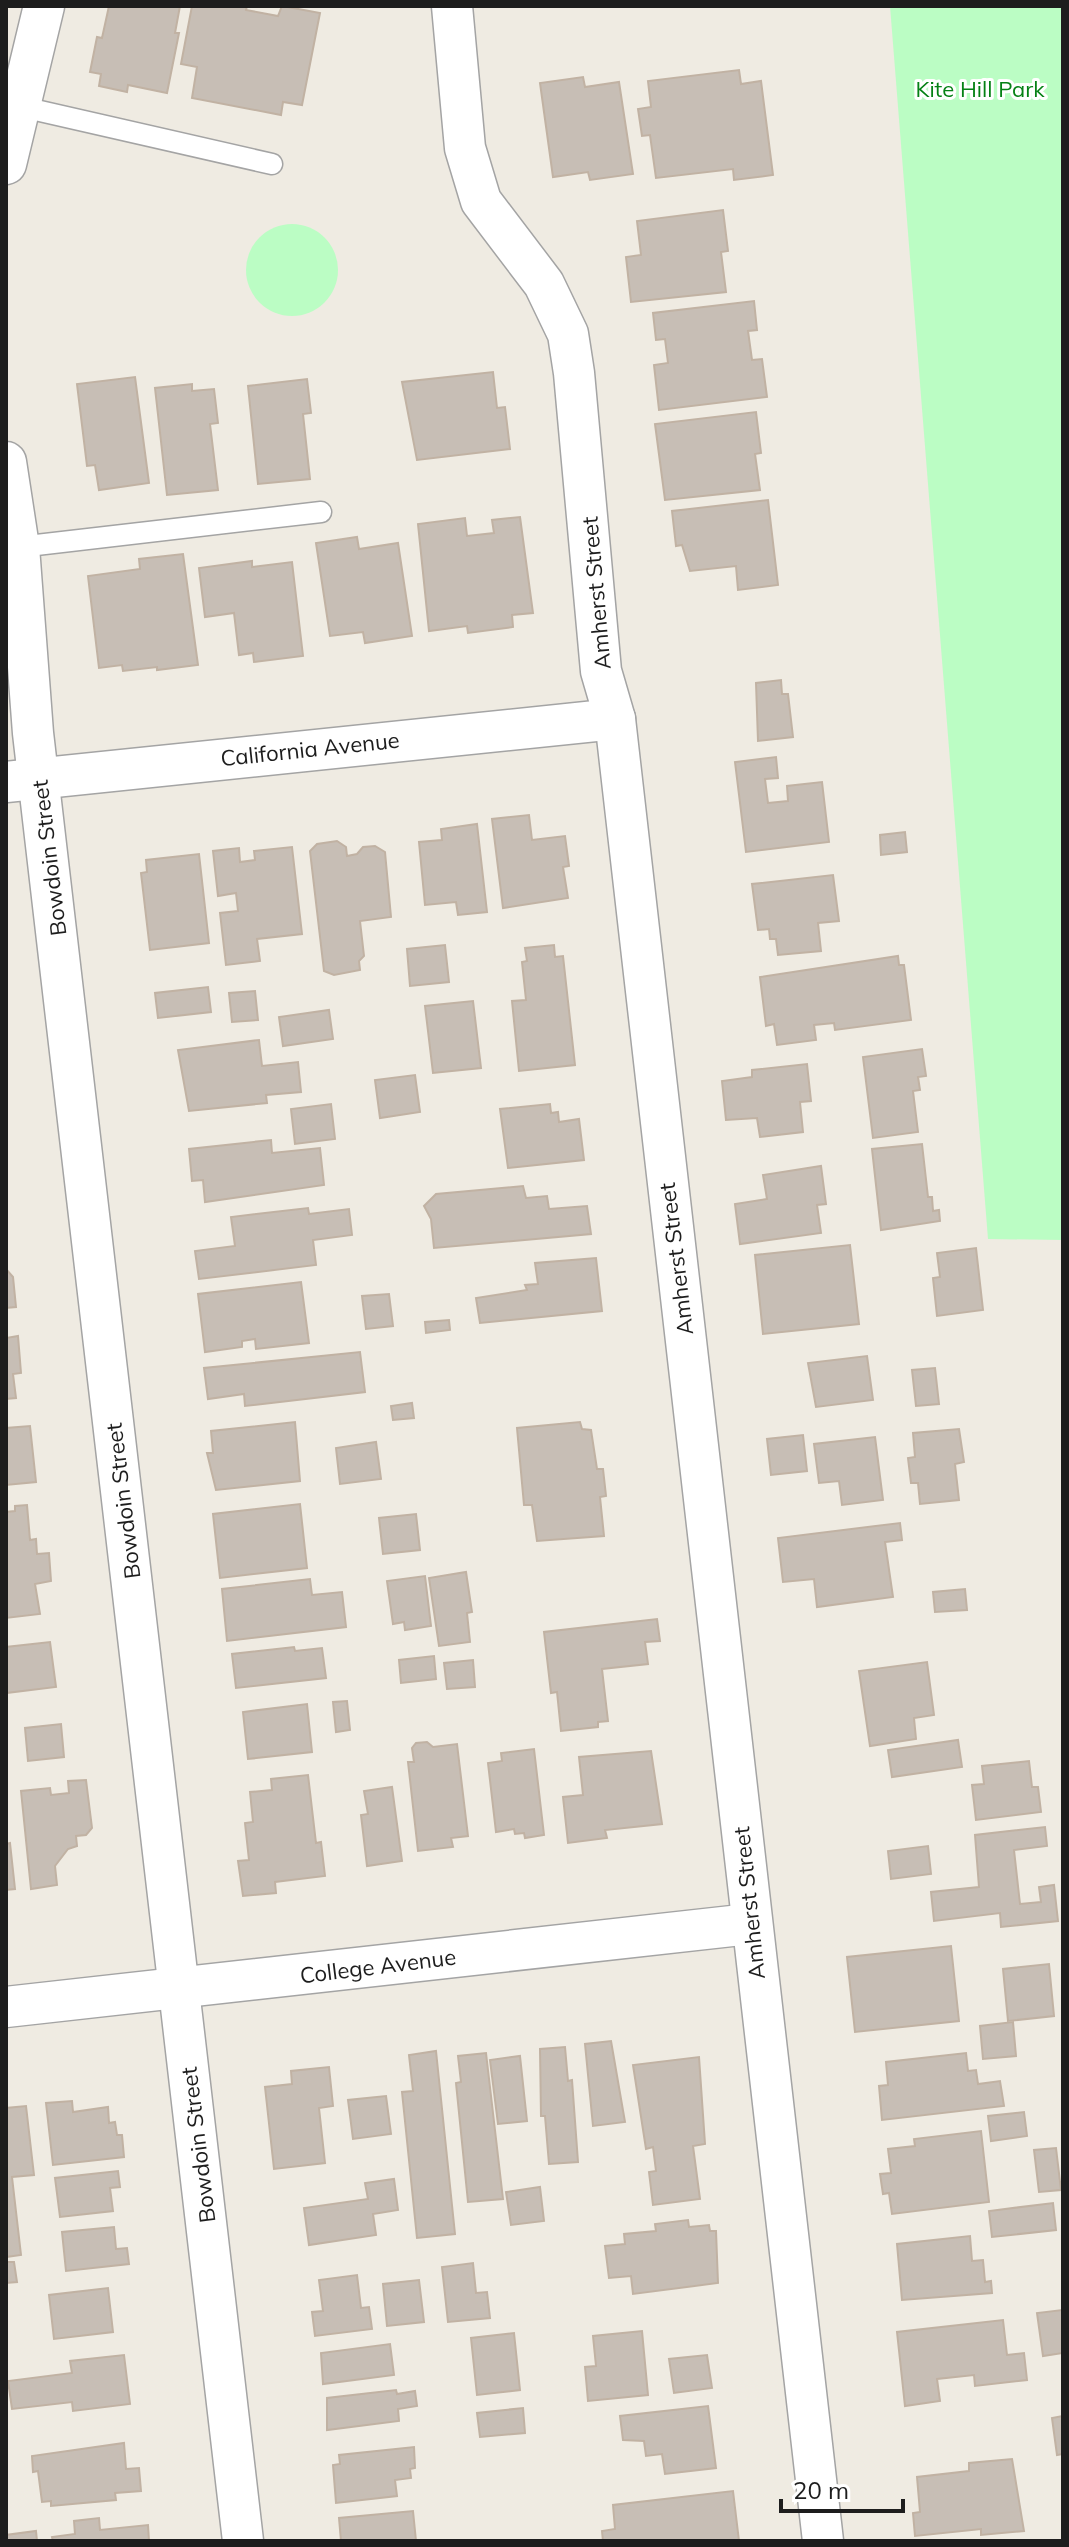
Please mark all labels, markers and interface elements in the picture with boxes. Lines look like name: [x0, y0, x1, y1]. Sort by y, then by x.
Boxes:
park label: Kite Hill Park: [915, 75, 1045, 103]
street label: Amherst Street: [575, 515, 617, 671]
street label: California Avenue: [219, 726, 401, 772]
street label: Bowdoin Street: [26, 778, 72, 938]
street label: Amherst Street: [653, 1181, 699, 1337]
street label: Bowdoin Street: [100, 1421, 146, 1581]
street label: Amherst Street: [727, 1825, 771, 1981]
street label: College Avenue: [298, 1943, 458, 1989]
street label: Bowdoin Street: [175, 2065, 221, 2225]
scale bar: [781, 2463, 903, 2513]
text: 20 m: [793, 2475, 849, 2505]

